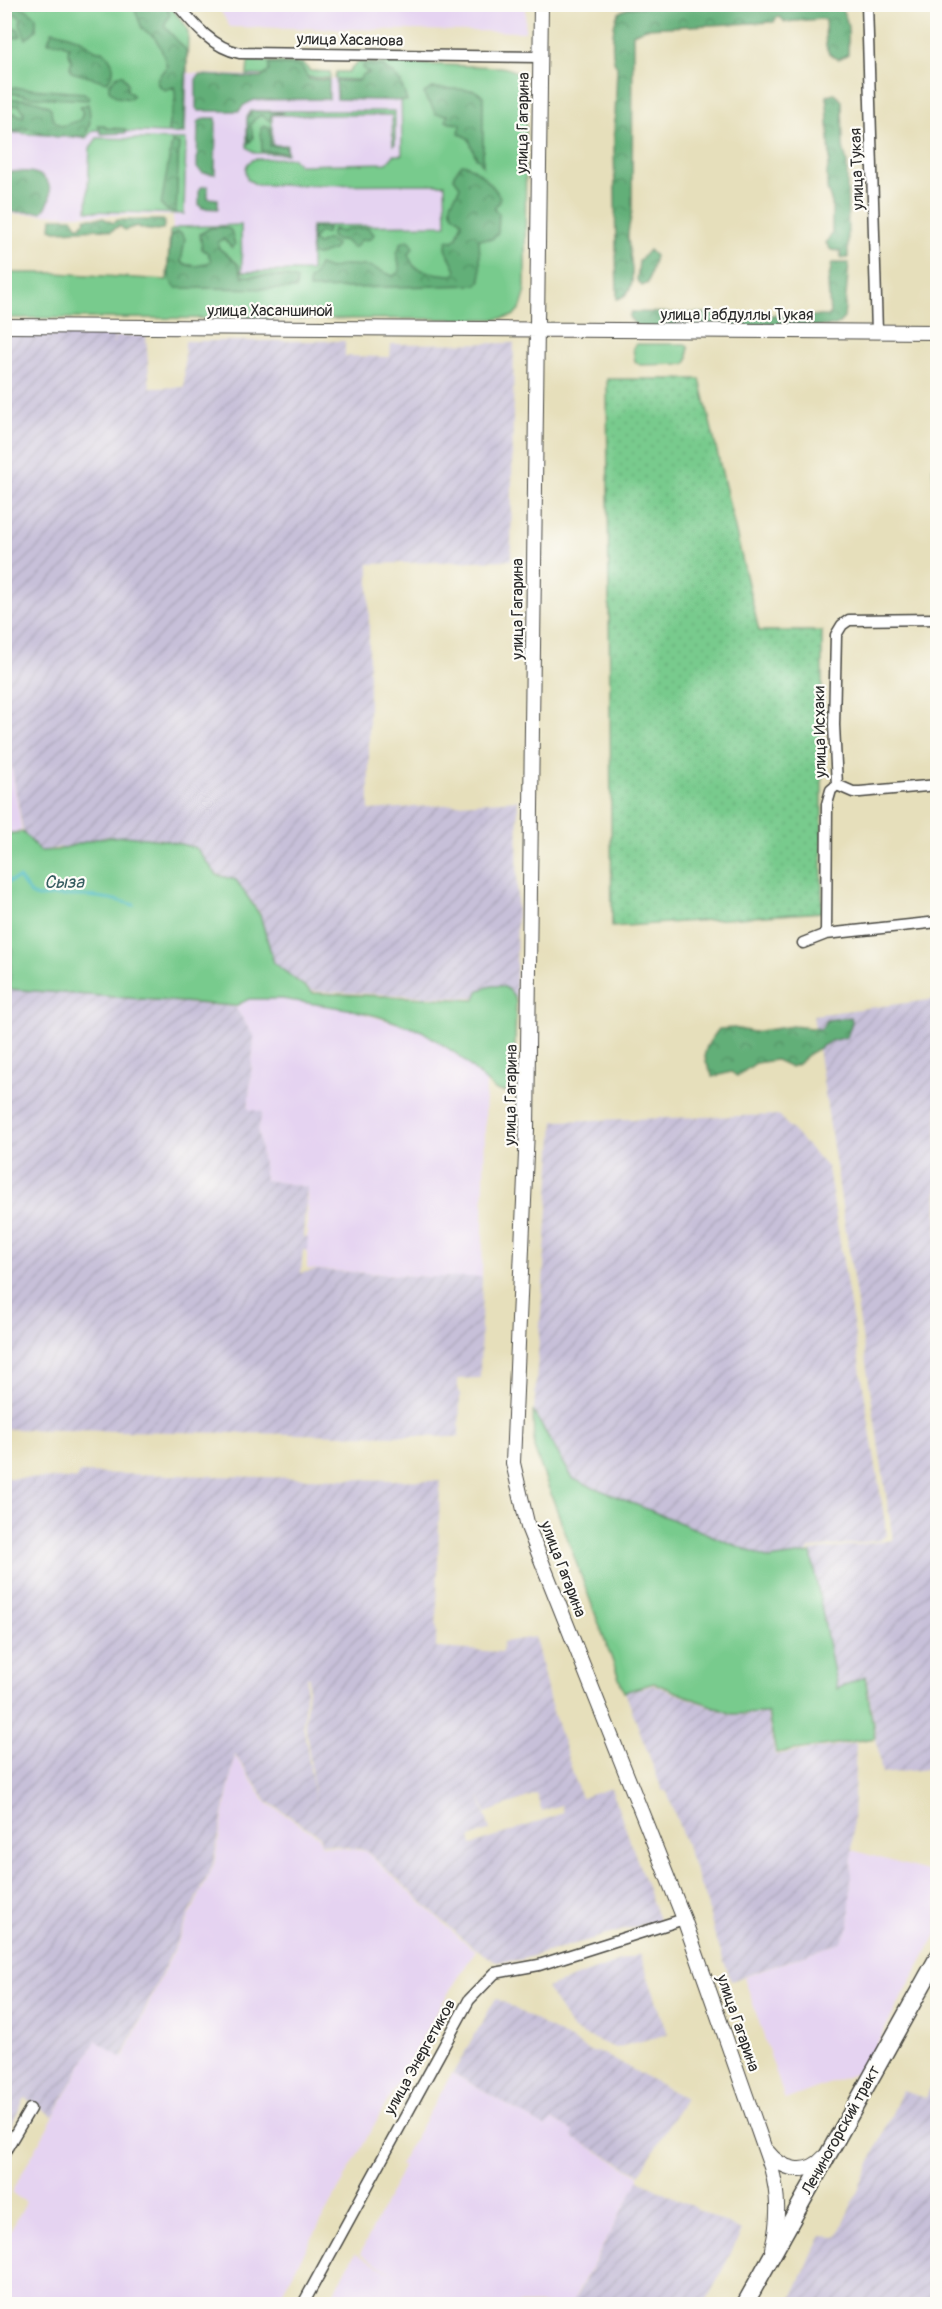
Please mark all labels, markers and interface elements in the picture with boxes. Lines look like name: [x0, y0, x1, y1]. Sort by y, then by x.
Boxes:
street label: улица Хасанова: [295, 29, 404, 51]
street label: улица Гагарина: [512, 72, 534, 175]
street label: улица Тукая: [846, 128, 868, 211]
street label: улица Хасаншиной: [206, 301, 333, 321]
street label: улица Габдуллы Тукая: [659, 305, 814, 325]
street label: улица Гагарина: [508, 558, 528, 661]
street label: улица Исхаки: [809, 686, 831, 779]
water label: Сыза: [44, 871, 85, 894]
street label: улица Гагарина: [500, 1044, 522, 1147]
street label: улица Гагарина: [535, 1517, 591, 1620]
street label: улица Гагарина: [712, 1971, 764, 2074]
street label: улица Энергетиков: [379, 1995, 460, 2119]
street label: Лениногорский тракт: [797, 2062, 885, 2199]

